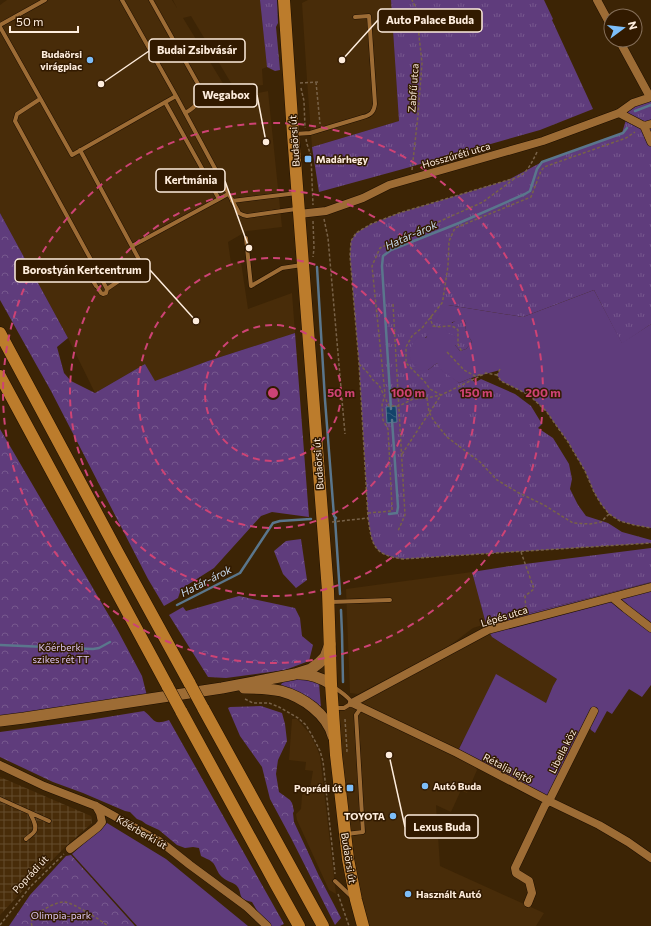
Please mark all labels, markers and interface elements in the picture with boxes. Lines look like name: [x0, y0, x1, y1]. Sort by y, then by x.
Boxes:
scale bar: [10, 8, 78, 34]
north arrow: [603, 8, 643, 48]
callout: Auto Palace Buda: [378, 9, 482, 32]
text: Auto Palace Buda: [386, 13, 474, 26]
text: 50 m: [16, 14, 44, 28]
text: N: [626, 20, 640, 31]
callout: Budai Zsibvásár: [149, 39, 245, 62]
text: Budai Zsibvásár: [157, 43, 237, 56]
place label: Budaörsi virágpiac: [40, 48, 82, 72]
marker: Budaörsi virágpiac: [85, 55, 95, 65]
street label: Zabfű utca: [405, 63, 421, 113]
callout: Wegabox: [194, 84, 257, 107]
text: Wegabox: [202, 88, 250, 101]
street label: Budaörsi út: [286, 115, 302, 167]
street label: Hosszúréti utca: [420, 140, 492, 170]
place label: Madárhegy: [316, 153, 369, 165]
marker: Madárhegy: [303, 154, 313, 164]
callout: Kertmánia: [156, 169, 225, 192]
text: Kertmánia: [165, 173, 218, 186]
water label: Határ-árok: [383, 217, 440, 252]
callout: Borostyán Kertcentrum: [15, 259, 150, 282]
text: Borostyán Kertcentrum: [22, 263, 142, 276]
text: 50 m: [327, 385, 355, 399]
text: 100 m: [391, 385, 425, 399]
text: 150 m: [459, 385, 493, 399]
text: 200 m: [525, 385, 561, 399]
centre of rings: [266, 386, 280, 400]
street label: Budaörsi út: [310, 438, 326, 490]
water label: Határ-árok: [178, 562, 234, 599]
street label: Lépés utca: [479, 603, 529, 629]
park label: Kőérberki szikes rét TT: [33, 641, 90, 665]
street label: Libella köz: [546, 727, 578, 775]
street label: Rétalja lejtő: [481, 751, 535, 786]
place label: Autó Buda: [433, 780, 481, 792]
marker: Autó Buda: [420, 781, 430, 791]
place label: Poprádi út: [294, 782, 342, 794]
marker: Poprádi út: [345, 783, 355, 793]
place label: TOYOTA: [344, 810, 385, 822]
marker: TOYOTA: [388, 811, 398, 821]
street label: Kőérberki út: [115, 813, 169, 851]
callout: Lexus Buda: [405, 815, 478, 838]
text: Lexus Buda: [413, 820, 471, 833]
street label: Budaörsi út: [339, 832, 359, 884]
street label: Poprádi út: [10, 853, 50, 895]
place label: Használt Autó: [416, 888, 481, 900]
marker: Használt Autó: [403, 889, 413, 899]
park label: Olimpia-park: [31, 909, 92, 921]

